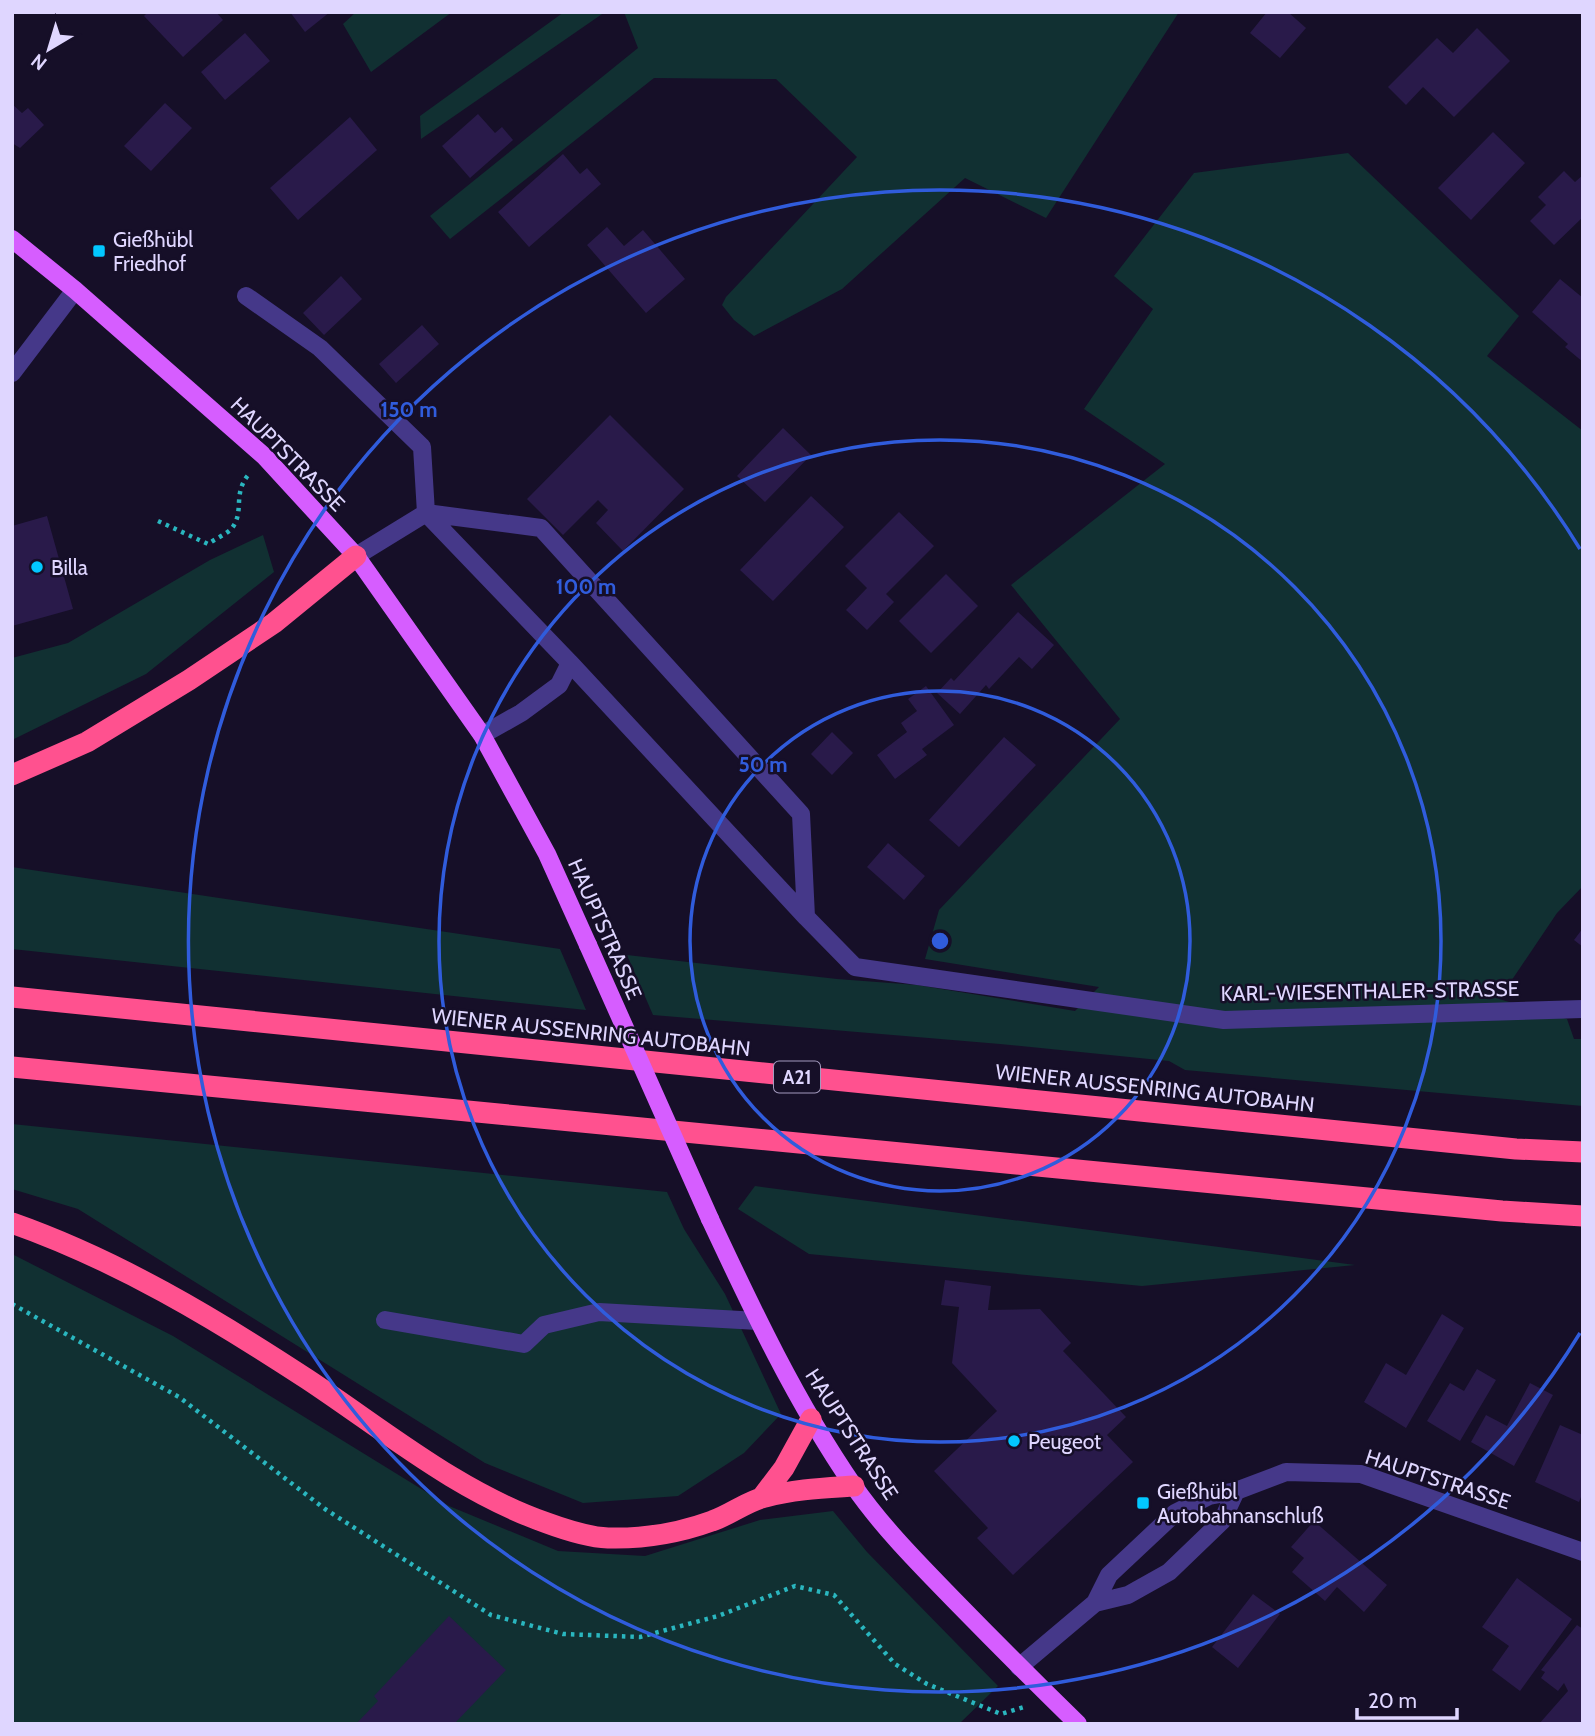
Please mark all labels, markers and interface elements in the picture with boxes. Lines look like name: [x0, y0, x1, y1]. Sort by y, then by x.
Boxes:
north arrow: [14, 14, 84, 84]
text: N: [26, 49, 51, 75]
place label: Gießhübl Friedhof: [113, 227, 193, 276]
marker: Gießhübl Friedhof: [91, 243, 107, 259]
street label: HAUPTSTRASSE: [226, 392, 350, 516]
text: 150 m: [381, 397, 437, 422]
place label: Billa: [51, 555, 88, 580]
marker: Billa: [29, 559, 45, 575]
text: 100 m: [556, 574, 616, 599]
text: 50 m: [738, 752, 788, 777]
street label: HAUPTSTRASSE: [563, 855, 647, 1003]
centre of rings: [928, 929, 952, 953]
street label: KARL-WIESENTHALER-STRASSE: [1220, 976, 1520, 1006]
street label: WIENER AUSSENRING AUTOBAHN: [430, 1003, 752, 1061]
street label: WIENER AUSSENRING AUTOBAHN: [994, 1059, 1316, 1117]
road number: A21: [774, 1062, 820, 1092]
street label: HAUPTSTRASSE: [800, 1364, 904, 1504]
place label: Peugeot: [1028, 1429, 1101, 1454]
marker: Peugeot: [1006, 1433, 1022, 1449]
street label: HAUPTSTRASSE: [1362, 1444, 1514, 1514]
place label: Gießhübl Autobahnanschluß: [1157, 1479, 1324, 1528]
marker: Gießhübl Autobahnanschluß: [1135, 1495, 1151, 1511]
scale bar: [1357, 1676, 1457, 1720]
text: 20 m: [1368, 1688, 1417, 1713]

